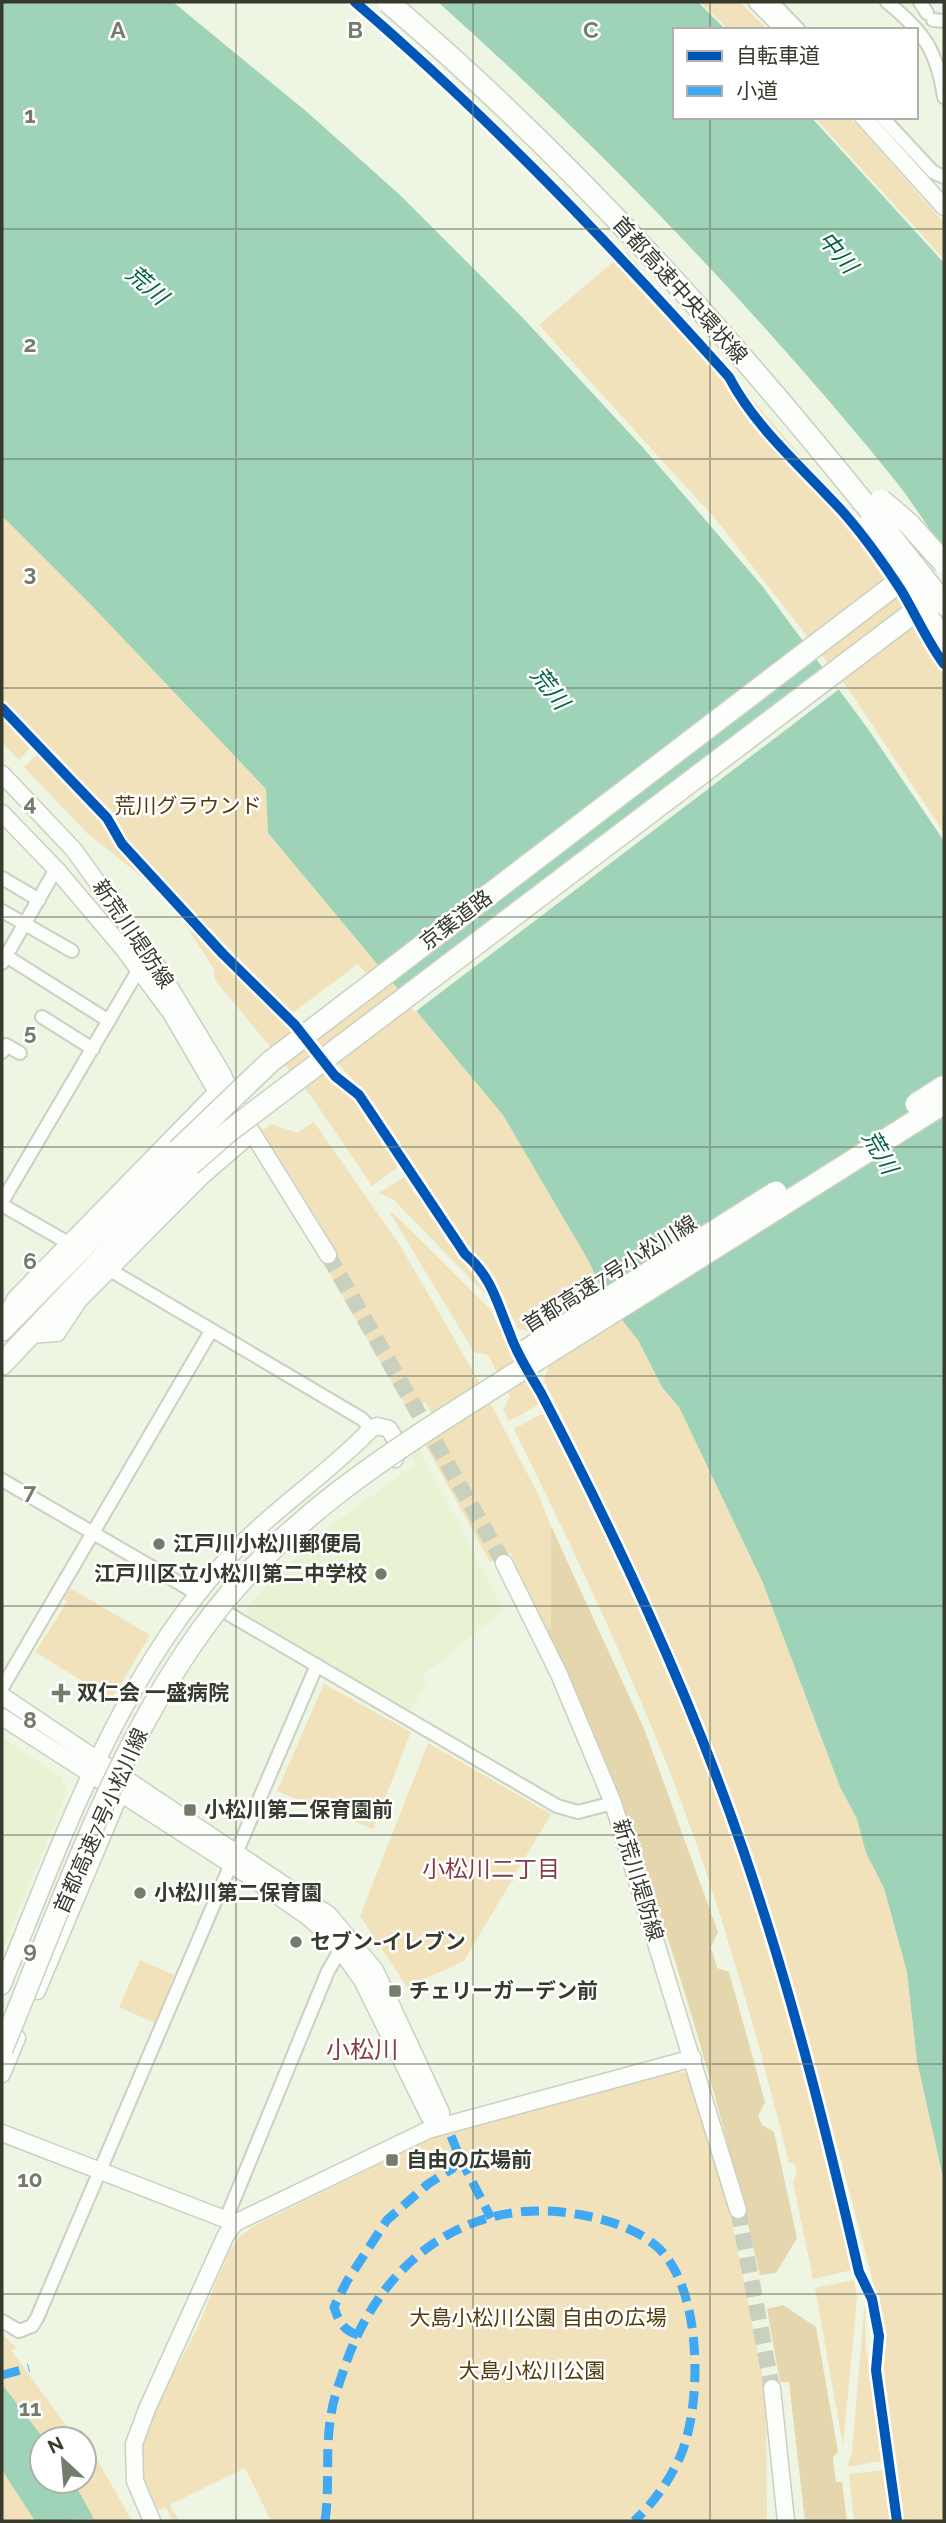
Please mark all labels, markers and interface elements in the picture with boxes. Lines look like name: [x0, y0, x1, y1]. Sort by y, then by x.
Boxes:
text: A: [110, 16, 126, 43]
text: B: [347, 16, 363, 43]
text: C: [583, 16, 599, 43]
legend: [673, 28, 918, 119]
text: 自転車道: [736, 43, 820, 68]
text: 小道: [736, 78, 778, 103]
text: 1: [24, 101, 36, 128]
street label: 首都高速中央環状線: [608, 211, 753, 368]
water label: 中川: [813, 225, 865, 280]
water label: 荒川: [121, 259, 176, 312]
text: 2: [24, 330, 36, 357]
text: 3: [24, 559, 36, 586]
water label: 荒川: [526, 661, 577, 716]
text: 4: [23, 789, 37, 816]
park label: 荒川グラウンド: [115, 793, 262, 818]
street label: 新荒川堤防線: [88, 875, 179, 993]
street label: 京葉道路: [415, 884, 497, 955]
text: 5: [24, 1018, 37, 1045]
water label: 荒川: [857, 1125, 905, 1181]
street label: 首都高速7号小松川線: [518, 1210, 701, 1337]
text: 6: [23, 1247, 37, 1274]
text: 7: [24, 1477, 37, 1504]
place label: 江戸川小松川郵便局: [173, 1531, 362, 1556]
marker: 江戸川小松川郵便局: [151, 1536, 167, 1552]
place label: 江戸川区立小松川第二中学校: [94, 1561, 367, 1586]
marker: 江戸川区立小松川第二中学校: [373, 1566, 389, 1582]
place label: 双仁会 一盛病院: [77, 1680, 229, 1705]
marker: 双仁会 一盛病院: [51, 1683, 71, 1703]
text: 8: [23, 1706, 37, 1733]
street label: 首都高速7号小松川線: [48, 1724, 153, 1917]
place label: 小松川第二保育園前: [204, 1797, 393, 1822]
marker: 小松川第二保育園前: [182, 1802, 198, 1818]
street label: 新荒川堤防線: [608, 1816, 669, 1944]
district label: 小松川二丁目: [422, 1855, 560, 1882]
place label: 小松川第二保育園: [154, 1880, 322, 1905]
marker: 小松川第二保育園: [132, 1885, 148, 1901]
place label: セブン-イレブン: [310, 1929, 466, 1954]
marker: セブン-イレブン: [288, 1934, 304, 1950]
text: 9: [23, 1936, 37, 1963]
place label: チェリーガーデン前: [409, 1978, 598, 2003]
marker: チェリーガーデン前: [387, 1983, 403, 1999]
district label: 小松川: [326, 2035, 398, 2064]
place label: 自由の広場前: [406, 2147, 532, 2172]
marker: 自由の広場前: [384, 2152, 400, 2168]
text: 10: [17, 2165, 43, 2192]
park label: 大島小松川公園 自由の広場: [409, 2305, 667, 2330]
park label: 大島小松川公園: [459, 2358, 606, 2383]
text: 11: [19, 2394, 41, 2421]
north arrow: [28, 2425, 98, 2495]
text: N: [44, 2432, 67, 2458]

